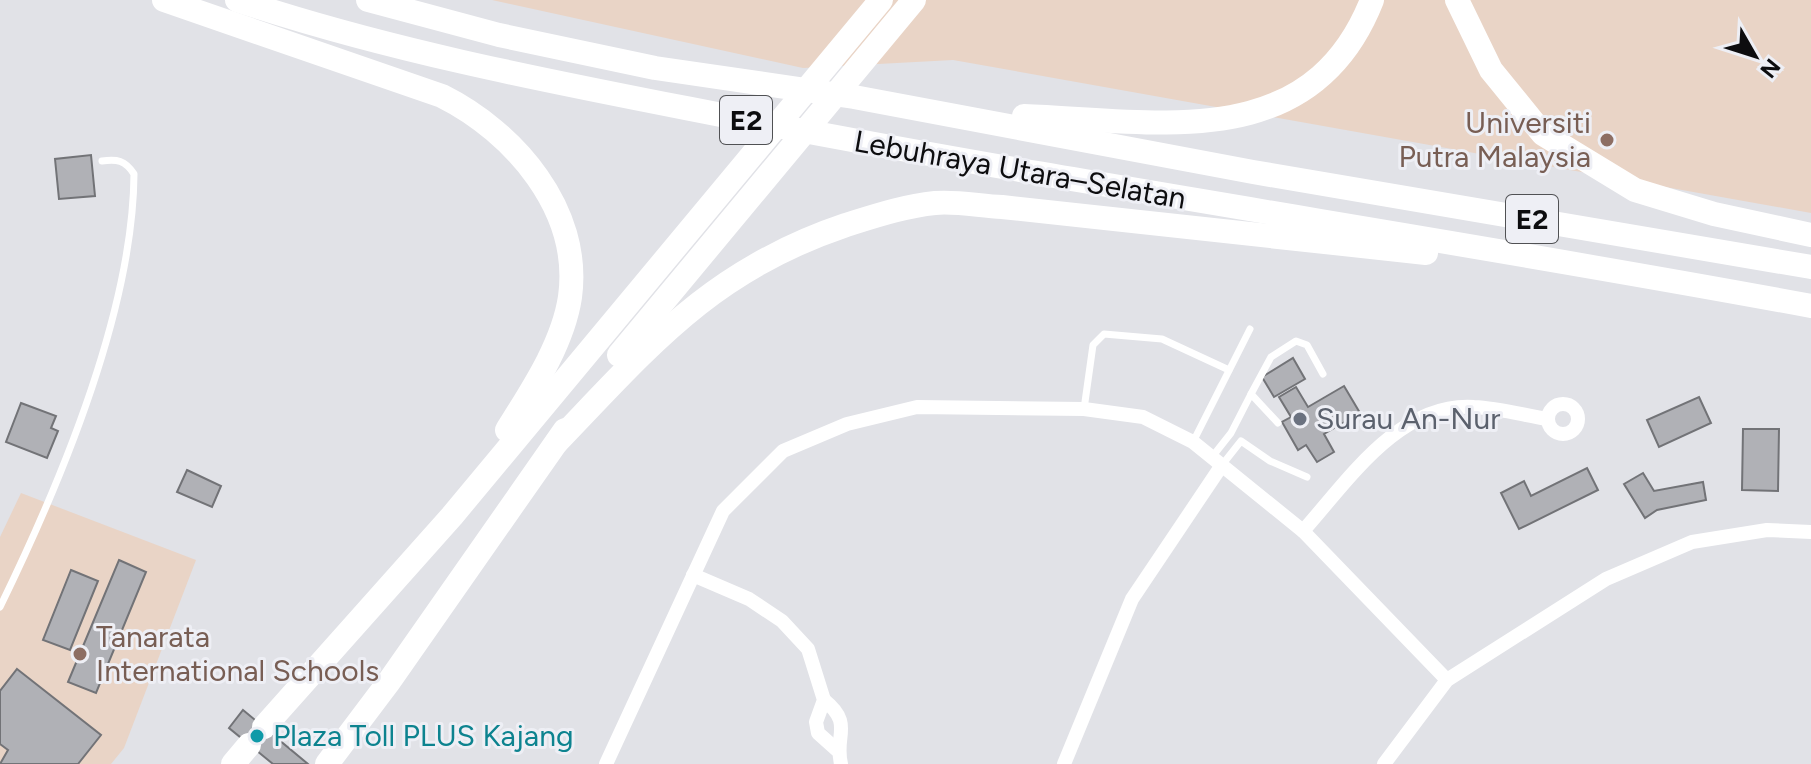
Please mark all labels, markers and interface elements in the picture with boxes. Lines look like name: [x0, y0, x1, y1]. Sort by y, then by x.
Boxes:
north arrow: [1715, 16, 1795, 96]
text: N: [1754, 53, 1786, 83]
road number: E2: [720, 96, 772, 144]
place label: Universiti Putra Malaysia: [1398, 104, 1591, 175]
street label: Lebuhraya Utara–Selatan: [851, 122, 1189, 217]
marker: Universiti Putra Malaysia: [1598, 131, 1616, 149]
road number: E2: [1506, 195, 1558, 243]
place label: Surau An-Nur: [1316, 400, 1500, 437]
marker: Surau An-Nur: [1291, 410, 1309, 428]
place label: Tanarata International Schools: [96, 618, 379, 689]
marker: Tanarata International Schools: [71, 645, 89, 663]
place label: Plaza Toll PLUS Kajang: [273, 717, 574, 754]
marker: Plaza Toll PLUS Kajang: [248, 727, 266, 745]

